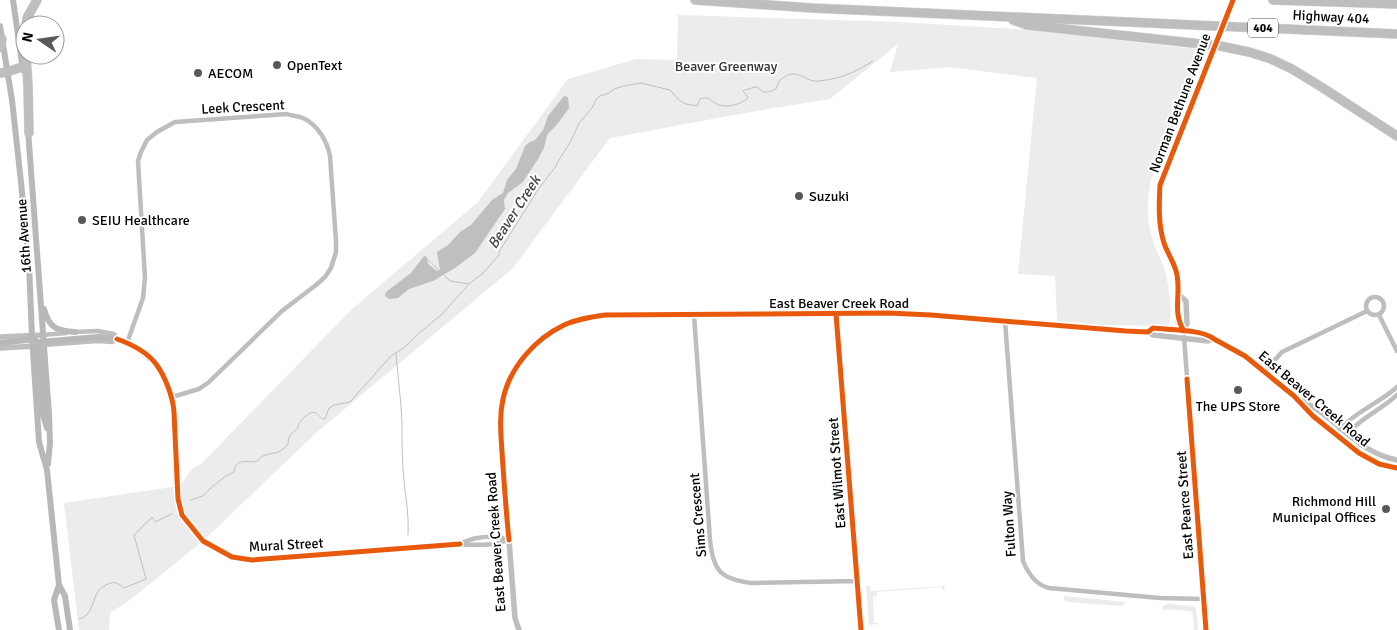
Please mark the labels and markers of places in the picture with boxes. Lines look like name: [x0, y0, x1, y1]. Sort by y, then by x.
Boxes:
place label: OpenText: [287, 57, 342, 74]
marker: OpenText: [271, 59, 283, 71]
place label: AECOM: [208, 65, 253, 82]
marker: AECOM: [192, 67, 204, 79]
place label: Suzuki: [809, 188, 849, 205]
marker: Suzuki: [793, 190, 805, 202]
place label: SEIU Healthcare: [92, 212, 190, 229]
marker: SEIU Healthcare: [76, 214, 88, 226]
marker: The UPS Store: [1232, 384, 1244, 396]
place label: The UPS Store: [1196, 398, 1280, 415]
place label: Richmond Hill Municipal Offices: [1272, 493, 1376, 526]
marker: Richmond Hill Municipal Offices: [1380, 503, 1392, 515]

